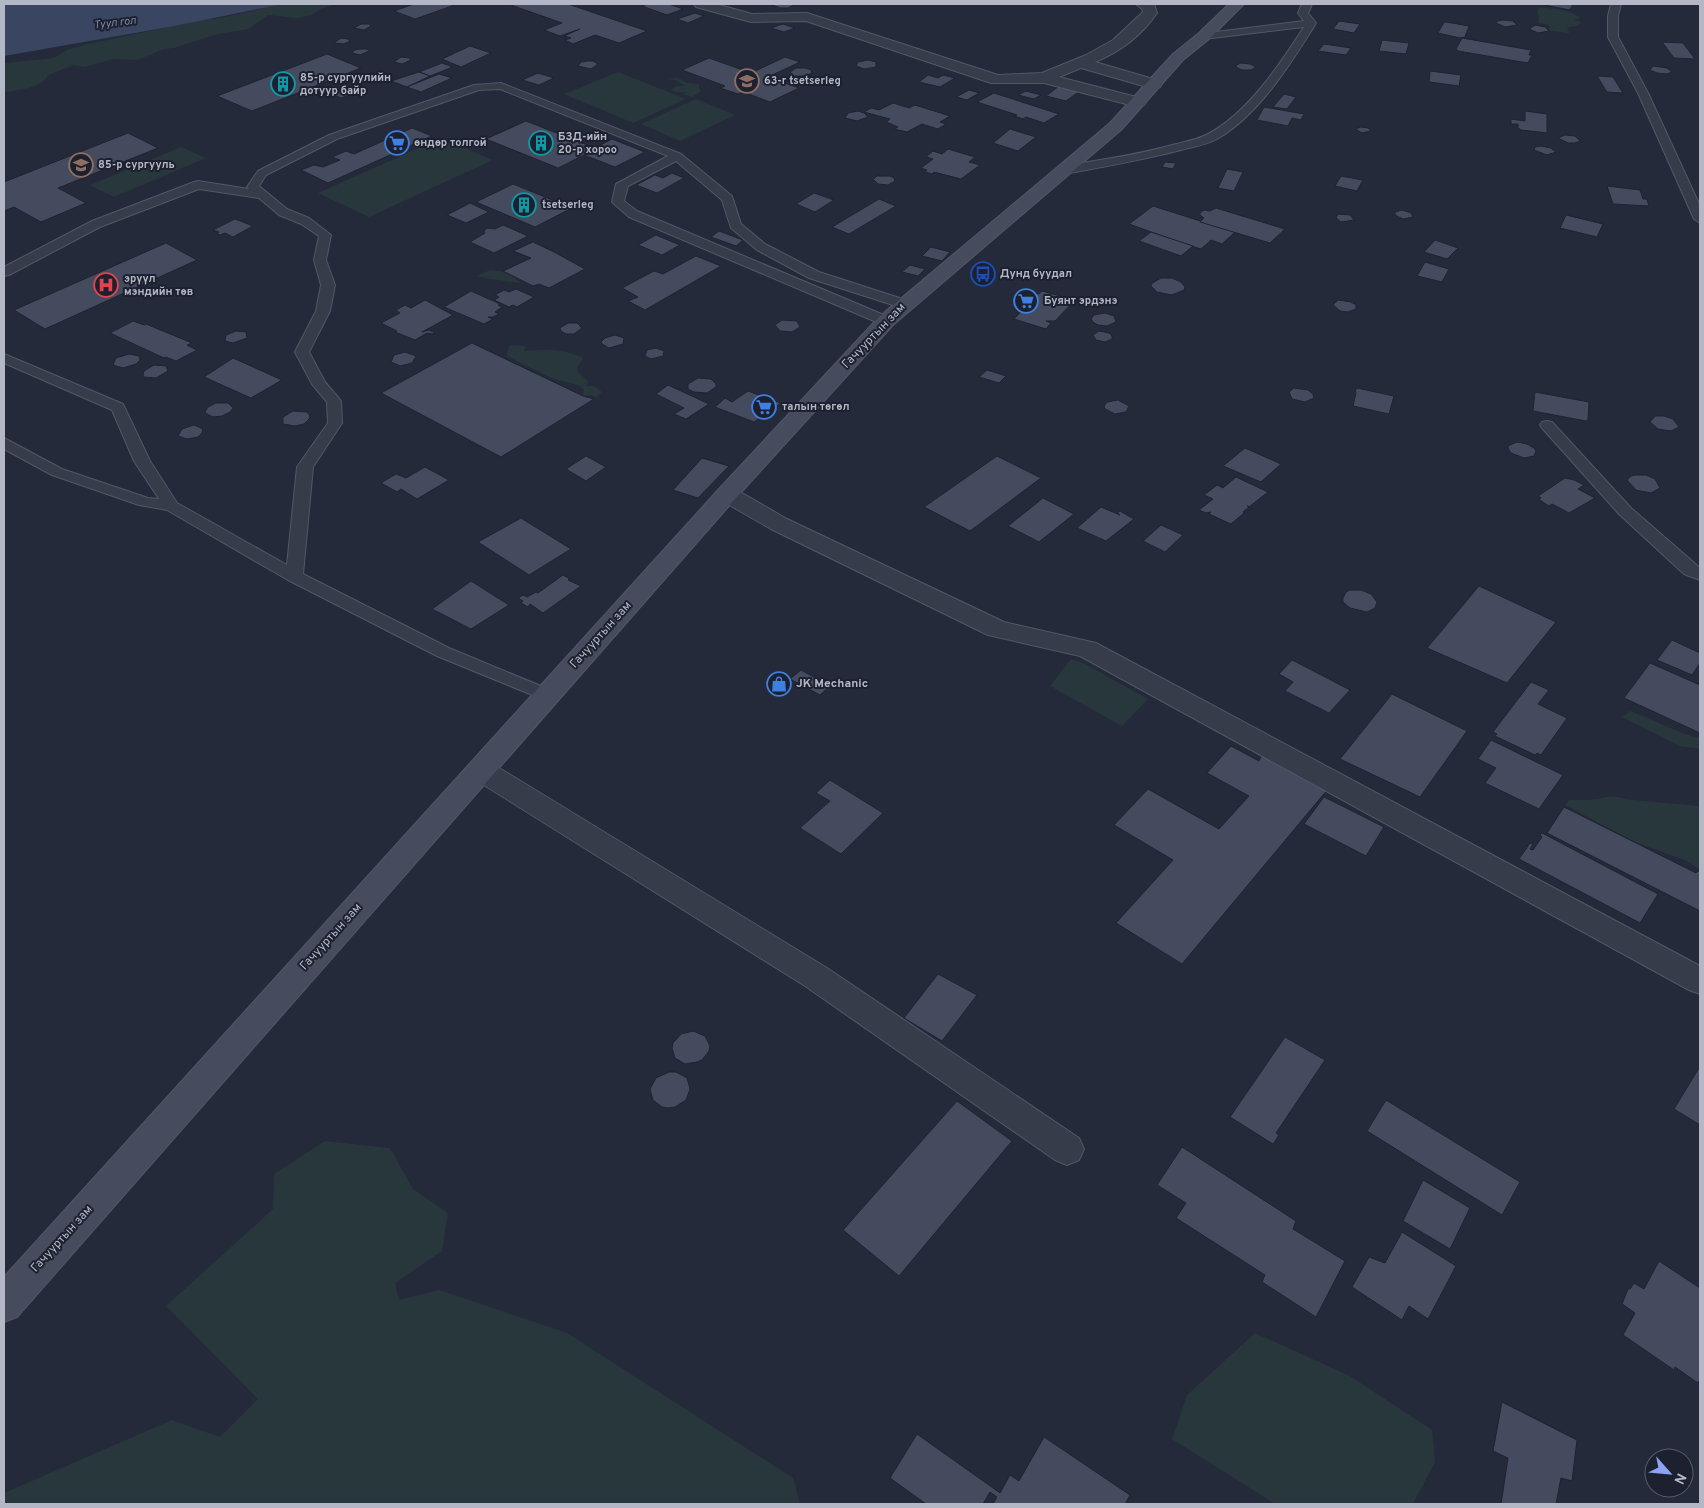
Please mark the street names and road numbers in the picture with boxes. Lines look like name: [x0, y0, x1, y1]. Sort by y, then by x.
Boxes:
street label: Гачууртын зам: [839, 300, 909, 372]
street label: Гачууртын зам: [567, 598, 635, 672]
street label: Гачууртын зам: [297, 900, 365, 974]
street label: Гачууртын зам: [28, 1202, 96, 1276]

